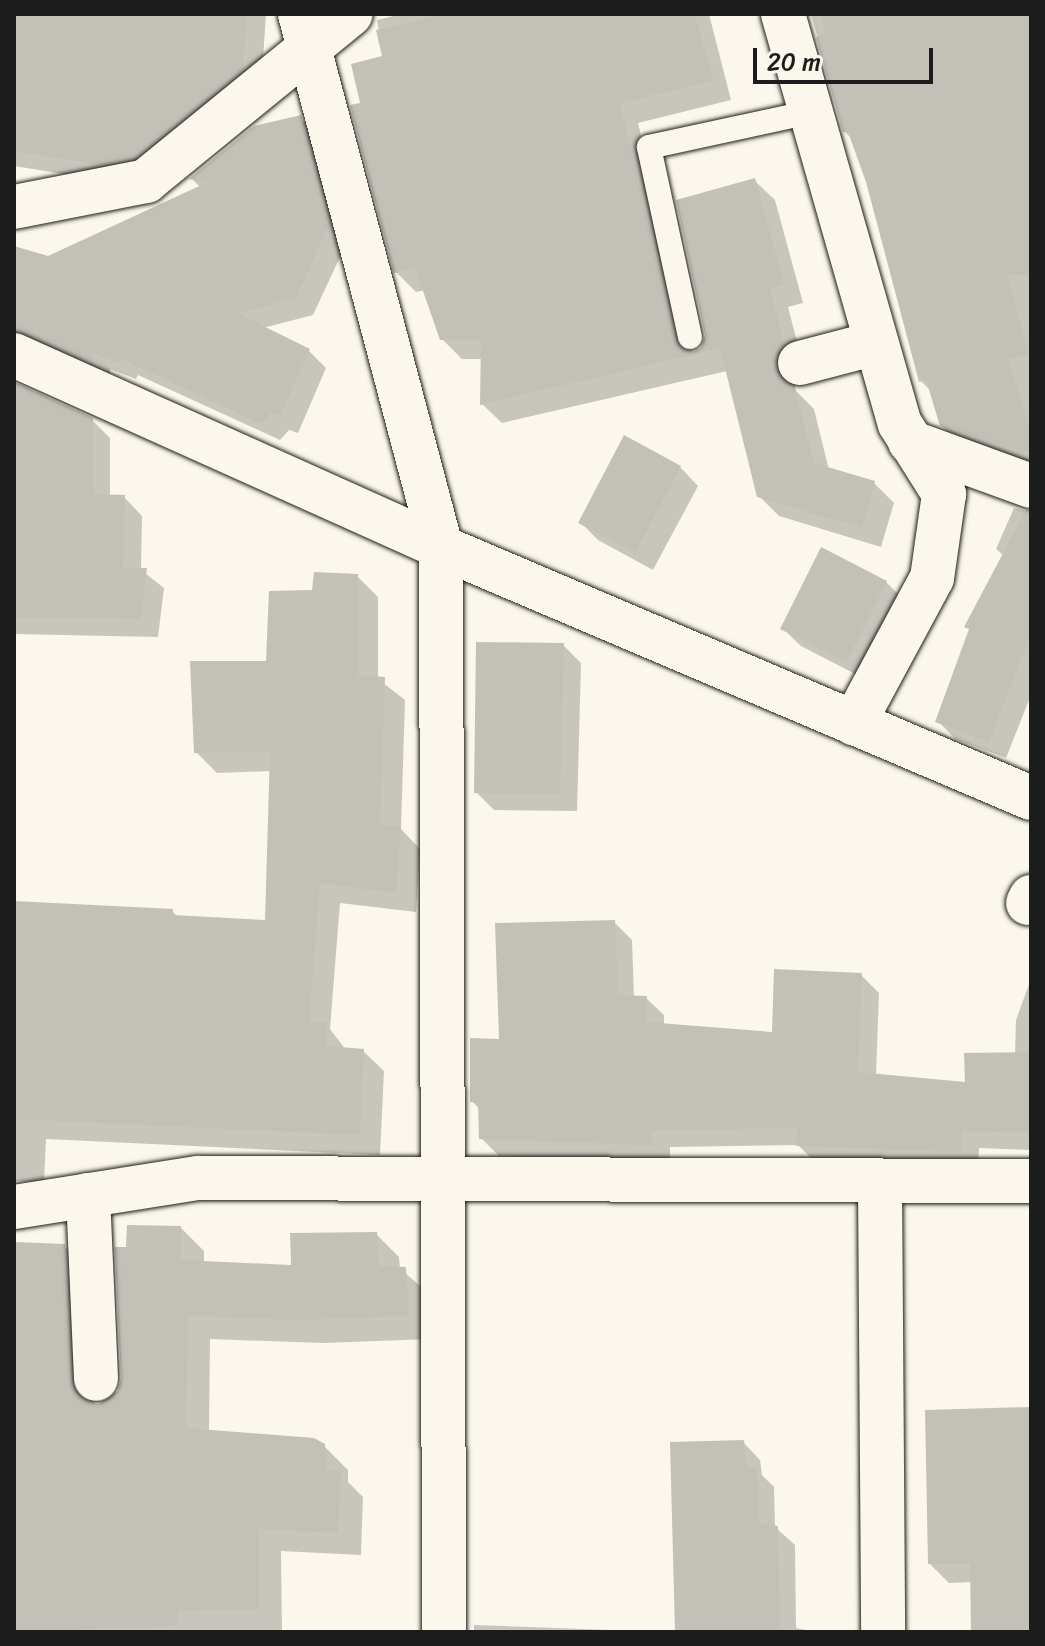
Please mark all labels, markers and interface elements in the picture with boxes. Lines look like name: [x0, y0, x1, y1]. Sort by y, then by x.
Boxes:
scale bar: [757, 32, 937, 82]
text: 20 m: [767, 41, 821, 83]

